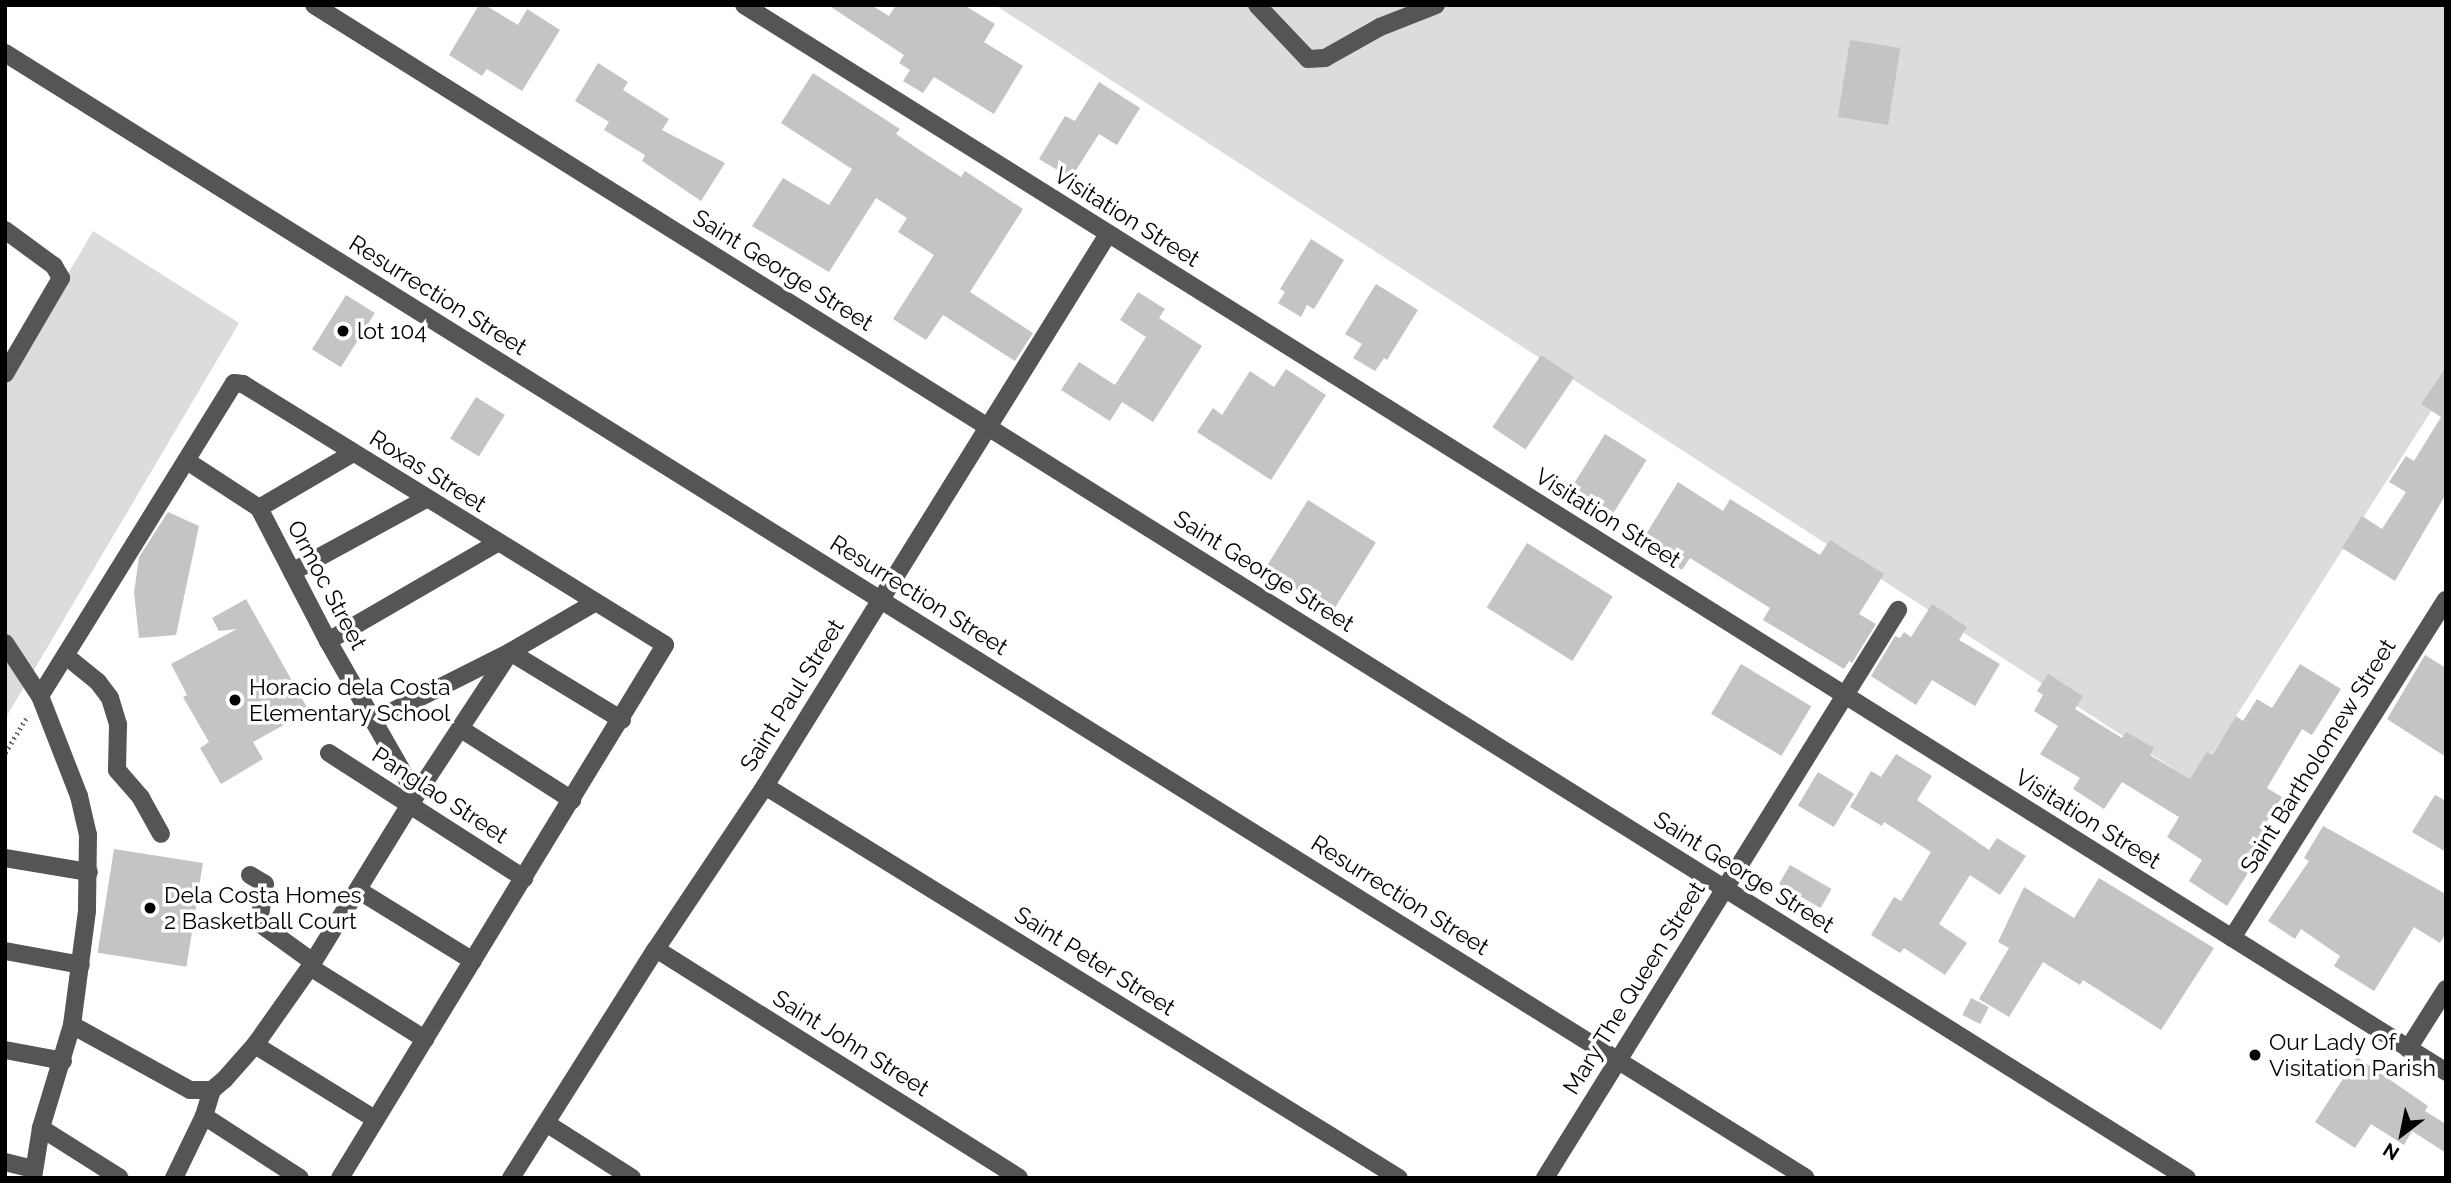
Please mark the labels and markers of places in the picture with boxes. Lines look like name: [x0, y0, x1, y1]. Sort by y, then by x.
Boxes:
place label: lot 104: [357, 317, 427, 345]
marker: lot 104: [335, 323, 351, 339]
place label: Horacio dela Costa Elementary School: [249, 673, 451, 727]
marker: Horacio dela Costa Elementary School: [227, 692, 243, 708]
place label: Dela Costa Homes 2 Basketball Court: [164, 881, 361, 935]
marker: Dela Costa Homes 2 Basketball Court: [142, 900, 158, 916]
place label: Our Lady Of Visitation Parish: [2269, 1028, 2436, 1082]
marker: Our Lady Of Visitation Parish: [2247, 1047, 2263, 1063]

